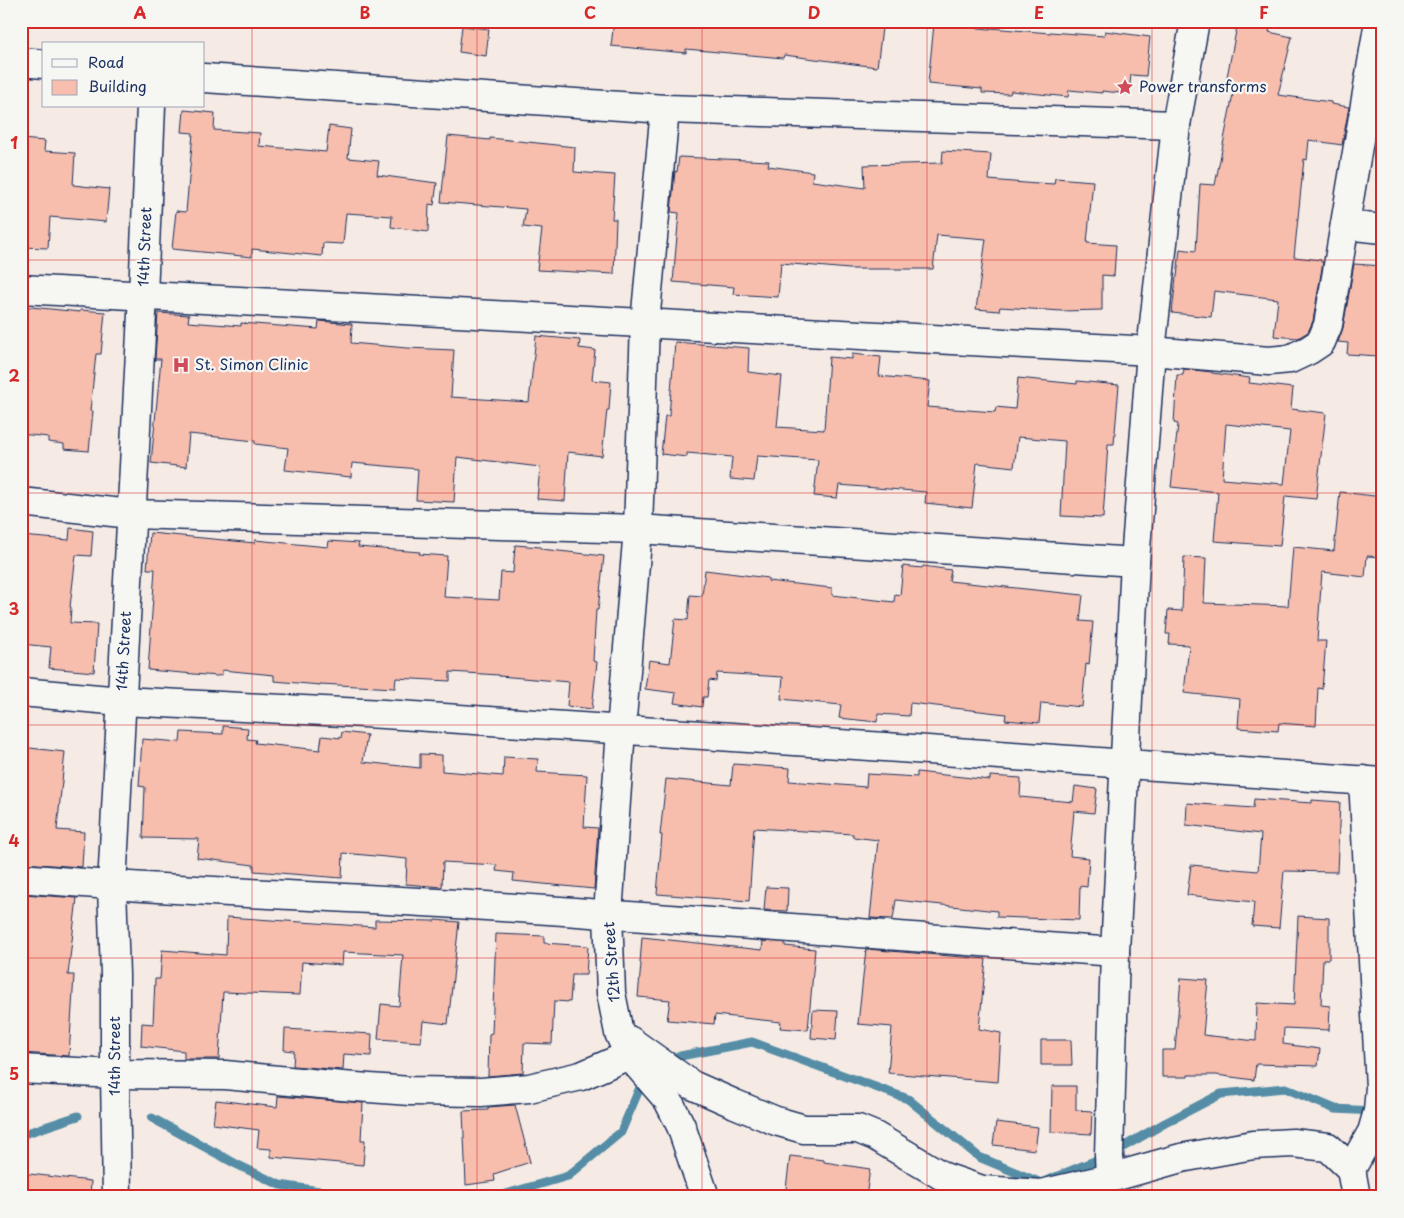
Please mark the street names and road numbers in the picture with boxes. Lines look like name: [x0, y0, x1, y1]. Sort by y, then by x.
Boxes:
street label: 14th Street: [131, 207, 156, 287]
street label: 14th Street: [109, 610, 136, 691]
street label: 12th Street: [596, 921, 625, 1003]
street label: 14th Street: [102, 1016, 125, 1096]

